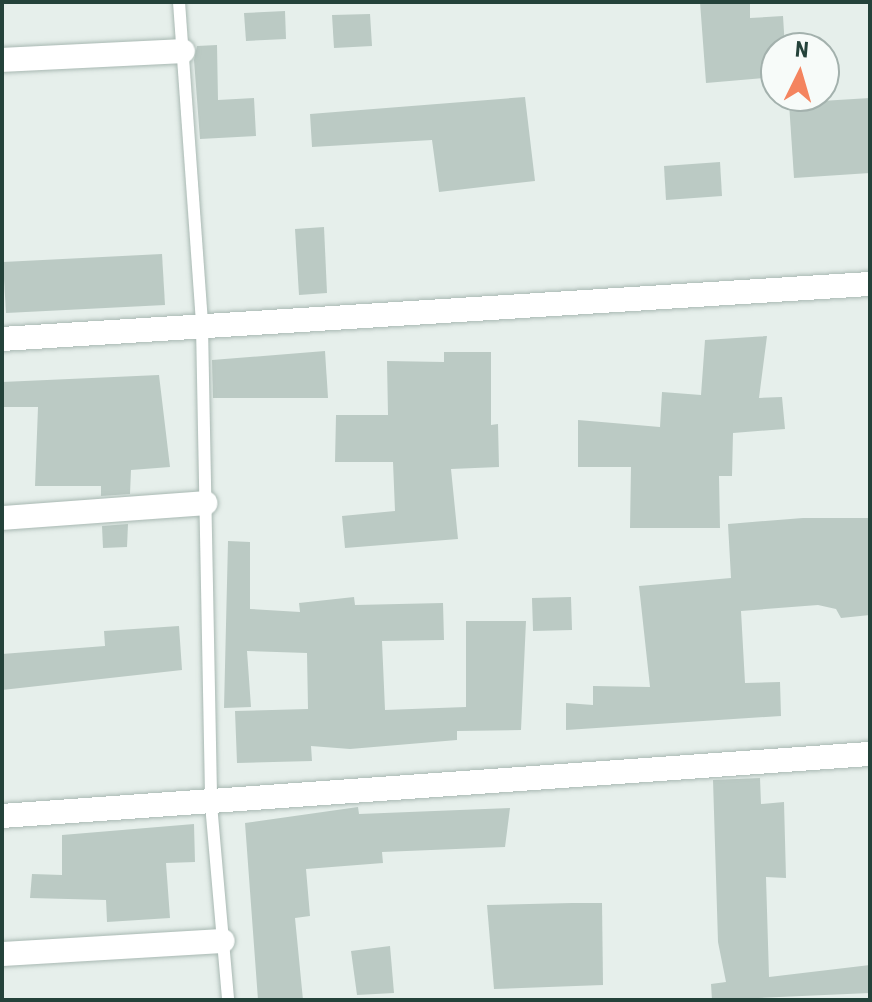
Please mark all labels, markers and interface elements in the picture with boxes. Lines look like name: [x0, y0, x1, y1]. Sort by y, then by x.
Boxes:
north arrow: [760, 32, 840, 112]
text: N: [794, 37, 810, 63]

